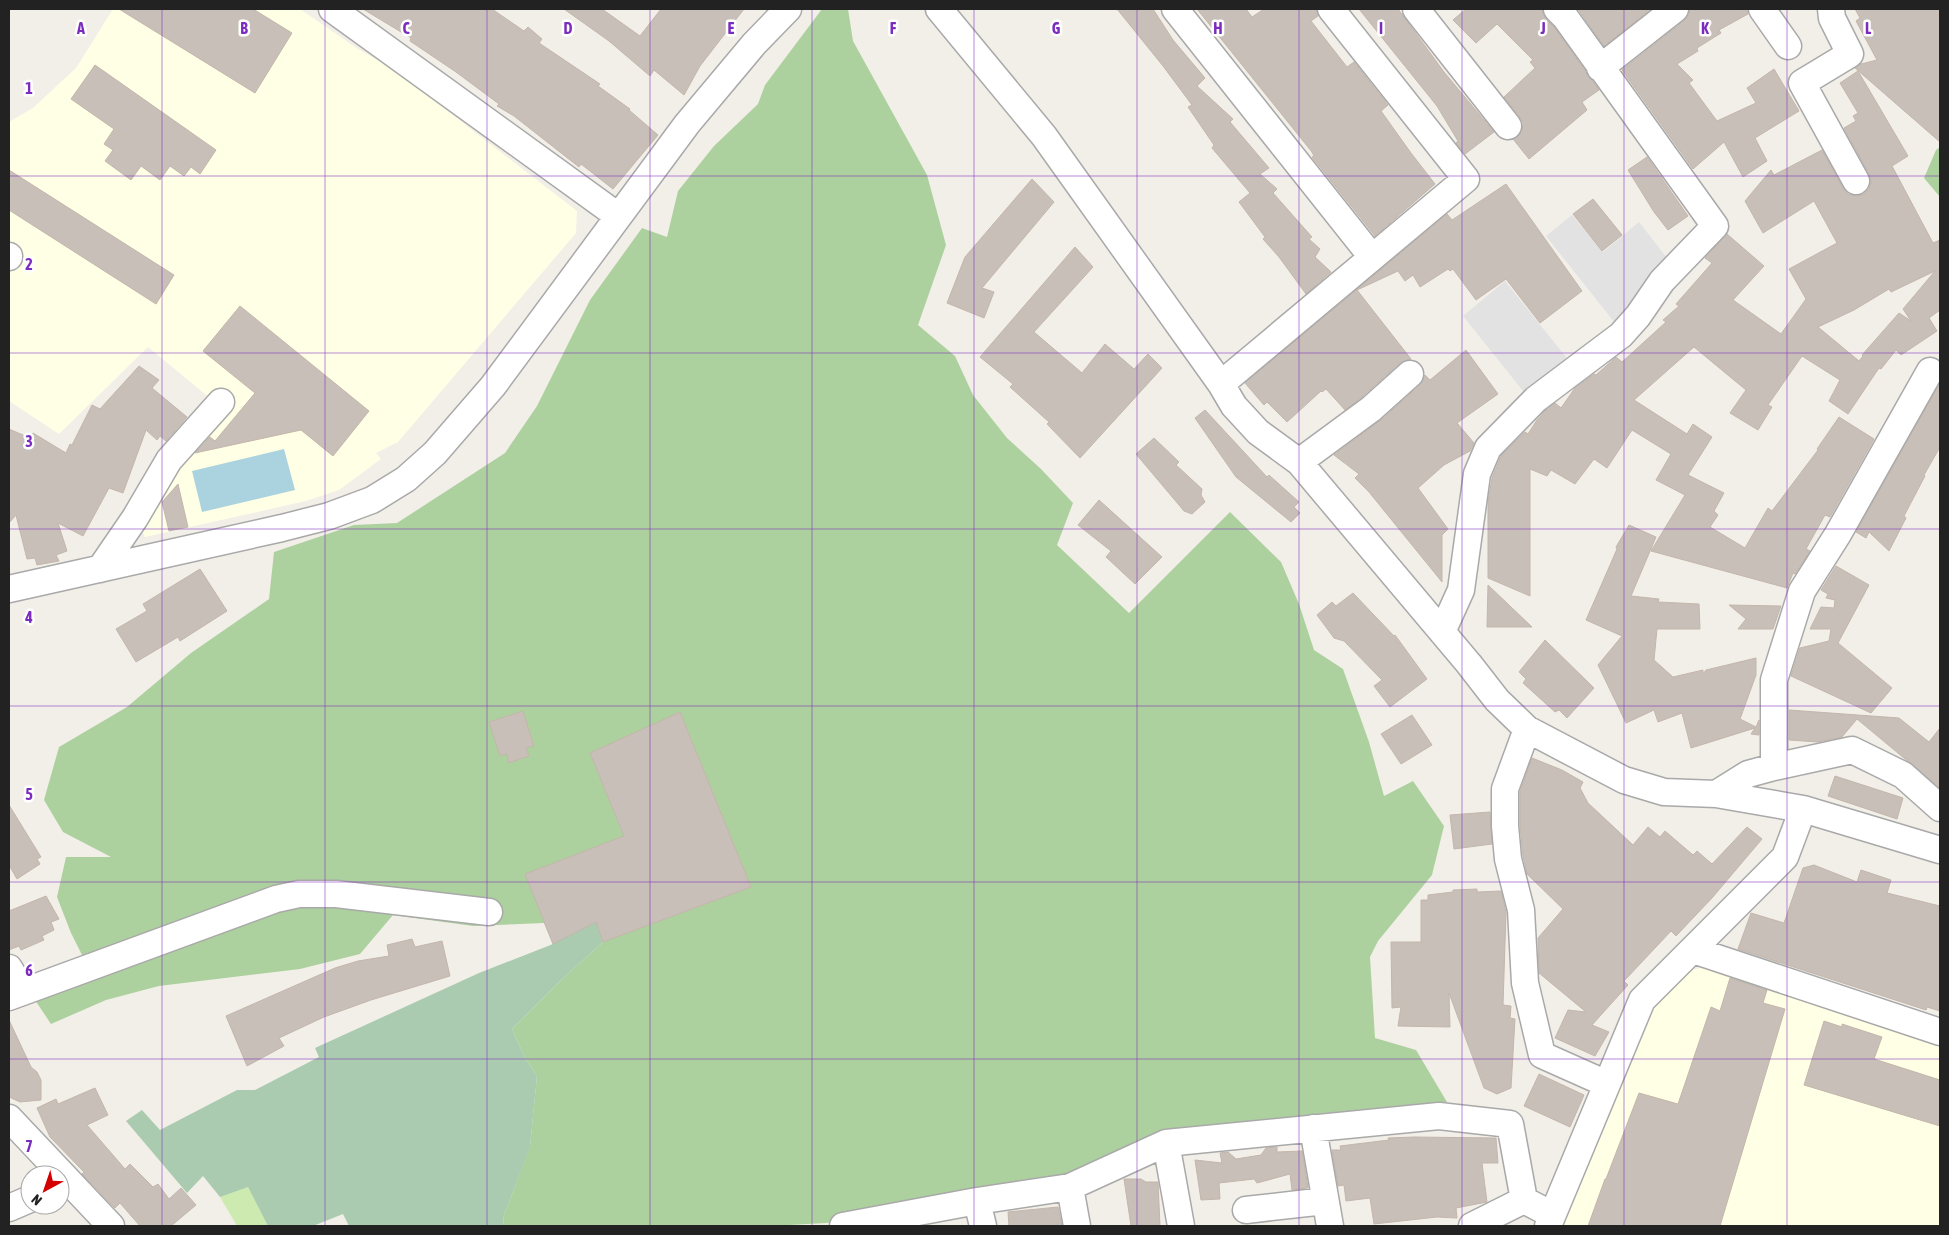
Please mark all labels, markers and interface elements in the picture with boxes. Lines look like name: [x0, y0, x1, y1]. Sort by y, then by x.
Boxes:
text: A: [76, 19, 85, 37]
text: B: [240, 19, 248, 37]
text: C: [402, 19, 410, 37]
text: D: [564, 19, 573, 37]
text: E: [728, 19, 735, 37]
text: F: [890, 19, 897, 37]
text: G: [1052, 19, 1061, 37]
text: H: [1213, 19, 1223, 37]
text: I: [1379, 19, 1383, 37]
text: J: [1539, 19, 1546, 37]
text: K: [1701, 19, 1709, 37]
text: L: [1865, 19, 1872, 37]
text: 1: [25, 79, 33, 97]
text: 2: [25, 255, 33, 273]
text: 3: [25, 432, 33, 450]
text: 4: [24, 608, 33, 626]
text: 5: [25, 785, 33, 803]
text: 6: [25, 961, 33, 979]
text: 7: [25, 1137, 33, 1155]
north arrow: [20, 1165, 70, 1215]
text: N: [28, 1191, 45, 1209]

